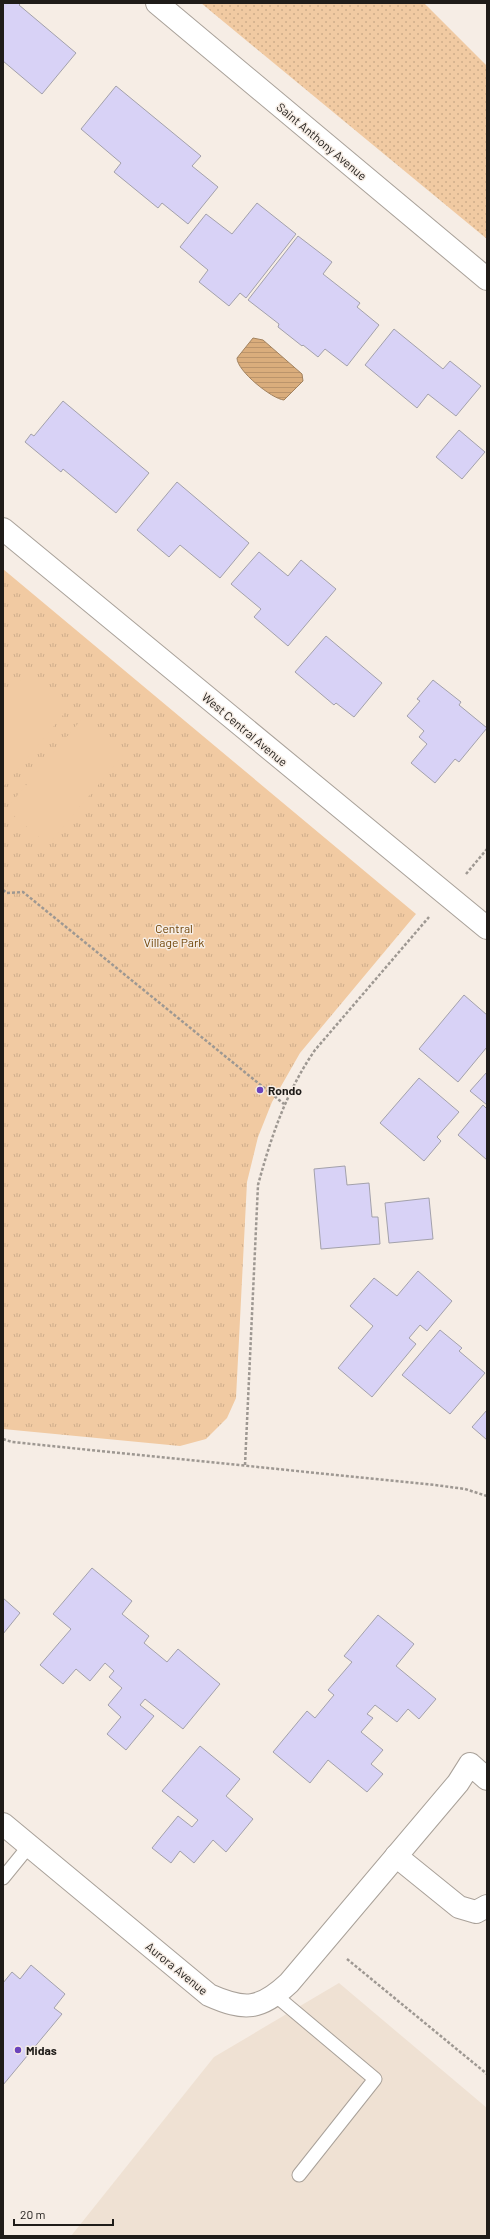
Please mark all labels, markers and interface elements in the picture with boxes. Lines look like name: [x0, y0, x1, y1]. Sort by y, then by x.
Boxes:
street label: Saint Anthony Avenue: [274, 99, 370, 183]
street label: West Central Avenue: [199, 689, 291, 769]
park label: Central Village Park: [144, 921, 204, 949]
place label: Rondo: [268, 1083, 302, 1097]
marker: Rondo: [255, 1085, 265, 1095]
street label: Aurora Avenue: [143, 1939, 211, 1997]
place label: Midas: [26, 2043, 57, 2057]
marker: Midas: [13, 2045, 23, 2055]
scale bar: [14, 2201, 113, 2227]
text: 20 m: [20, 2207, 46, 2221]

